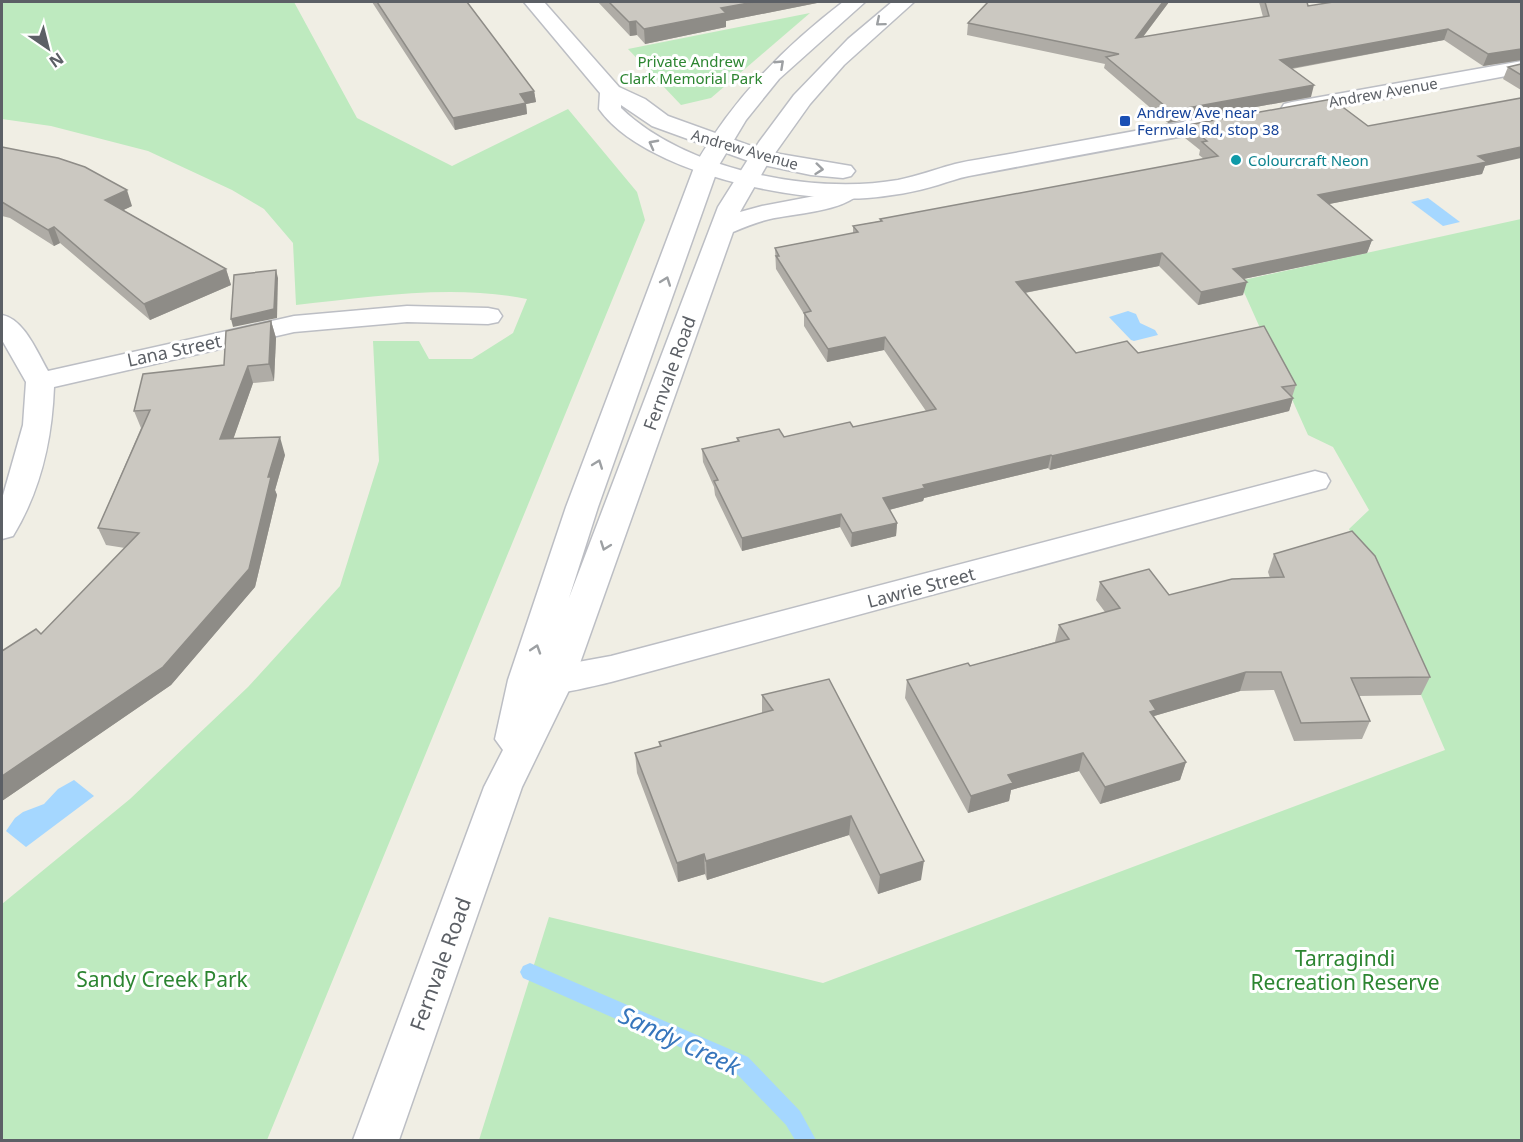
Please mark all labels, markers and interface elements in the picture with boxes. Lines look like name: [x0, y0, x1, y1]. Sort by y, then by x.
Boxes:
one-way arrow: [876, 15, 887, 26]
north arrow: [18, 18, 78, 78]
text: N: [45, 48, 68, 73]
park label: Private Andrew Clark Memorial Park: [620, 51, 762, 88]
one-way arrow: [774, 60, 784, 71]
street label: Andrew Avenue: [1327, 73, 1439, 111]
place label: Andrew Ave near Fernvale Rd, stop 38: [1137, 102, 1279, 139]
marker: Andrew Ave near Fernvale Rd, stop 38: [1118, 114, 1132, 128]
street label: Andrew Avenue: [689, 124, 801, 174]
one-way arrow: [649, 140, 659, 151]
place label: Colourcraft Neon: [1248, 150, 1369, 170]
marker: Colourcraft Neon: [1229, 153, 1243, 167]
one-way arrow: [815, 162, 824, 175]
one-way arrow: [658, 276, 671, 287]
street label: Fernvale Road: [637, 312, 701, 434]
street label: Lana Street: [125, 328, 224, 372]
one-way arrow: [591, 459, 604, 470]
one-way arrow: [599, 540, 612, 551]
street label: Lawrie Street: [864, 561, 978, 613]
one-way arrow: [529, 644, 541, 655]
street label: Fernvale Road: [403, 893, 477, 1035]
park label: Tarragindi Recreation Reserve: [1251, 944, 1440, 996]
park label: Sandy Creek Park: [76, 965, 249, 993]
water label: Sandy Creek: [614, 998, 747, 1083]

